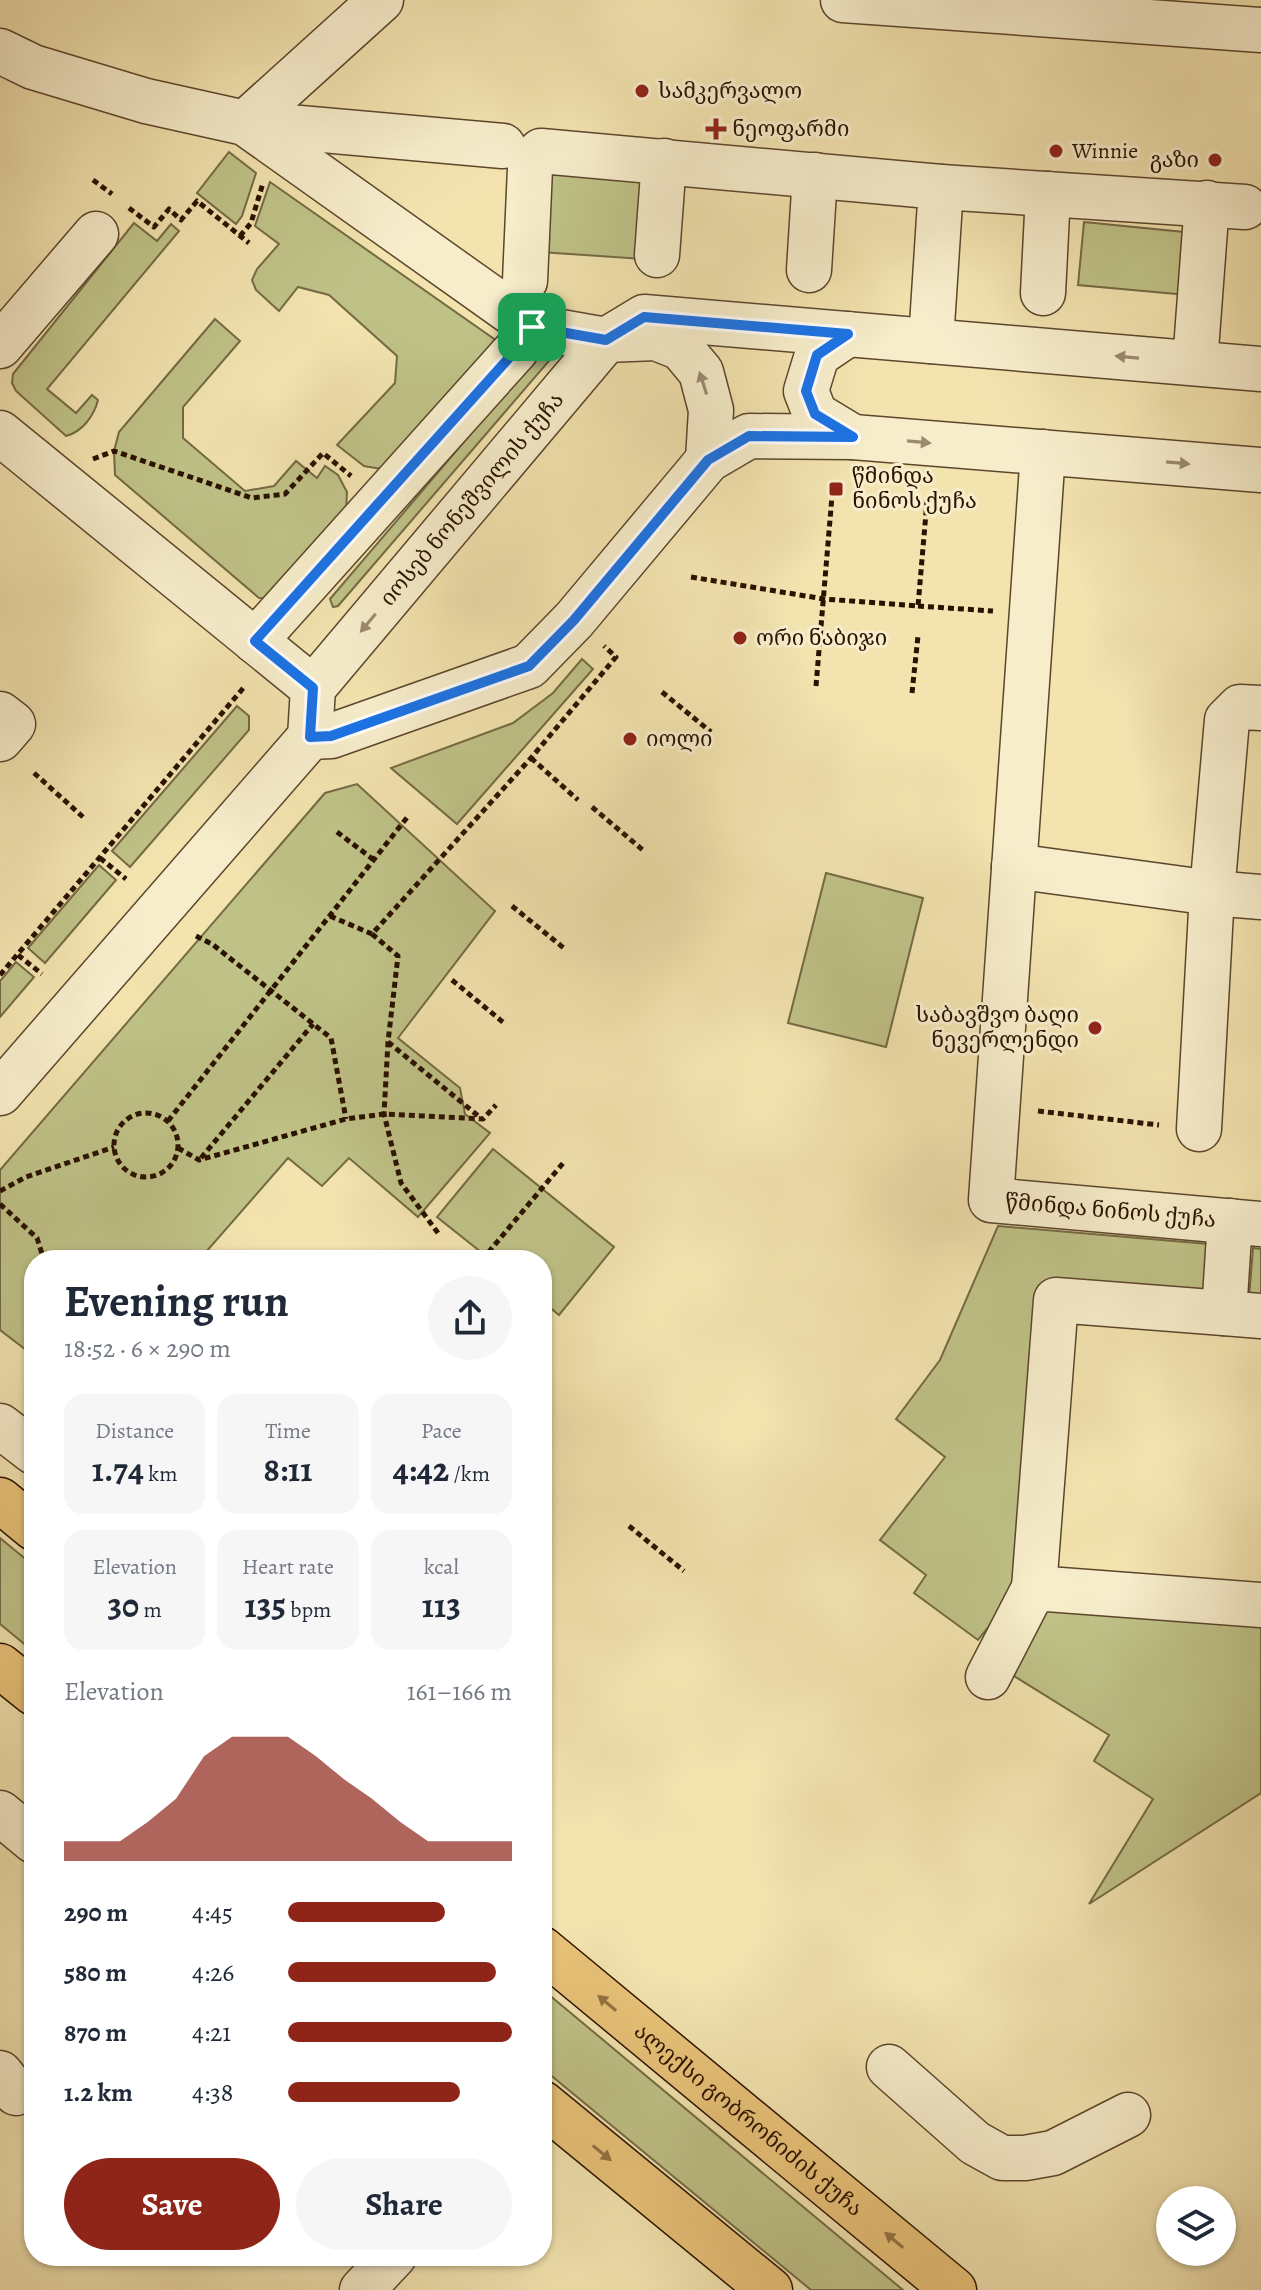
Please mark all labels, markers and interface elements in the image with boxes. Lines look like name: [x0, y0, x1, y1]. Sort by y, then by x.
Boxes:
place label: სამკერვალო: [658, 76, 802, 106]
marker: სამკერვალო: [633, 82, 651, 100]
place label: ნეოფარმი: [732, 114, 849, 144]
marker: ნეოფარმი: [707, 120, 725, 138]
place label: Winnie: [1071, 136, 1138, 166]
marker: Winnie: [1047, 142, 1065, 160]
place label: გაზი: [1150, 145, 1199, 175]
marker: გაზი: [1206, 151, 1224, 169]
pin: [498, 293, 566, 361]
icon: arrive: [510, 305, 554, 349]
one-way arrow: [1115, 350, 1140, 363]
one-way arrow: [696, 371, 709, 395]
street label: იოსებ ნონეშვილის ქუჩა: [373, 386, 571, 612]
one-way arrow: [907, 436, 932, 449]
one-way arrow: [1166, 457, 1191, 470]
place label: წმინდა ნინოს ქუჩა: [852, 461, 977, 516]
marker: წმინდა ნინოს ქუჩა: [827, 480, 845, 498]
one-way arrow: [360, 612, 377, 632]
place label: ორი ნაბიჯი: [756, 623, 887, 653]
marker: ორი ნაბიჯი: [731, 629, 749, 647]
place label: იოლი: [646, 724, 712, 754]
marker: იოლი: [621, 730, 639, 748]
place label: საბავშვო ბაღი ნევერლენდი: [915, 1000, 1079, 1055]
marker: საბავშვო ბაღი ნევერლენდი: [1086, 1019, 1104, 1037]
street label: წმინდა ნინოს ქუჩა: [1004, 1186, 1217, 1235]
text: Evening run: [64, 1271, 289, 1331]
button: share: [428, 1276, 512, 1360]
text: 18:52 · 6 × 290 m: [64, 1331, 231, 1366]
text: Distance: [95, 1416, 174, 1446]
text: Time: [265, 1416, 311, 1446]
text: Pace: [421, 1416, 462, 1446]
text: 1.74: [92, 1446, 144, 1493]
text: 8:11: [264, 1446, 312, 1493]
text: 4:42: [393, 1446, 449, 1493]
text: km: [144, 1459, 177, 1489]
text: /km: [449, 1459, 490, 1489]
text: Elevation: [92, 1552, 177, 1582]
text: Heart rate: [242, 1552, 334, 1582]
text: kcal: [424, 1552, 459, 1582]
text: 30: [107, 1582, 139, 1629]
text: 135: [245, 1582, 286, 1629]
text: 113: [422, 1582, 461, 1629]
text: m: [139, 1595, 162, 1625]
text: bpm: [286, 1595, 331, 1625]
text: Elevation: [64, 1674, 164, 1709]
text: 161–166 m: [407, 1674, 512, 1709]
text: 290 m: [64, 1895, 128, 1930]
text: 4:45: [192, 1895, 233, 1930]
text: 580 m: [64, 1955, 127, 1990]
text: 4:26: [192, 1955, 234, 1990]
one-way arrow: [597, 1995, 617, 2012]
text: 870 m: [64, 2015, 127, 2050]
text: 4:21: [192, 2015, 231, 2050]
street label: ალექსი გობრონიძის ქუჩა: [628, 2016, 869, 2223]
text: 1.2 km: [64, 2075, 133, 2110]
text: 4:38: [192, 2075, 233, 2110]
one-way arrow: [592, 2144, 613, 2161]
button: Save: [64, 2158, 280, 2250]
button: Share: [296, 2158, 512, 2250]
map controls: [1156, 2186, 1236, 2266]
button: layers: [1156, 2186, 1236, 2266]
one-way arrow: [884, 2232, 904, 2249]

